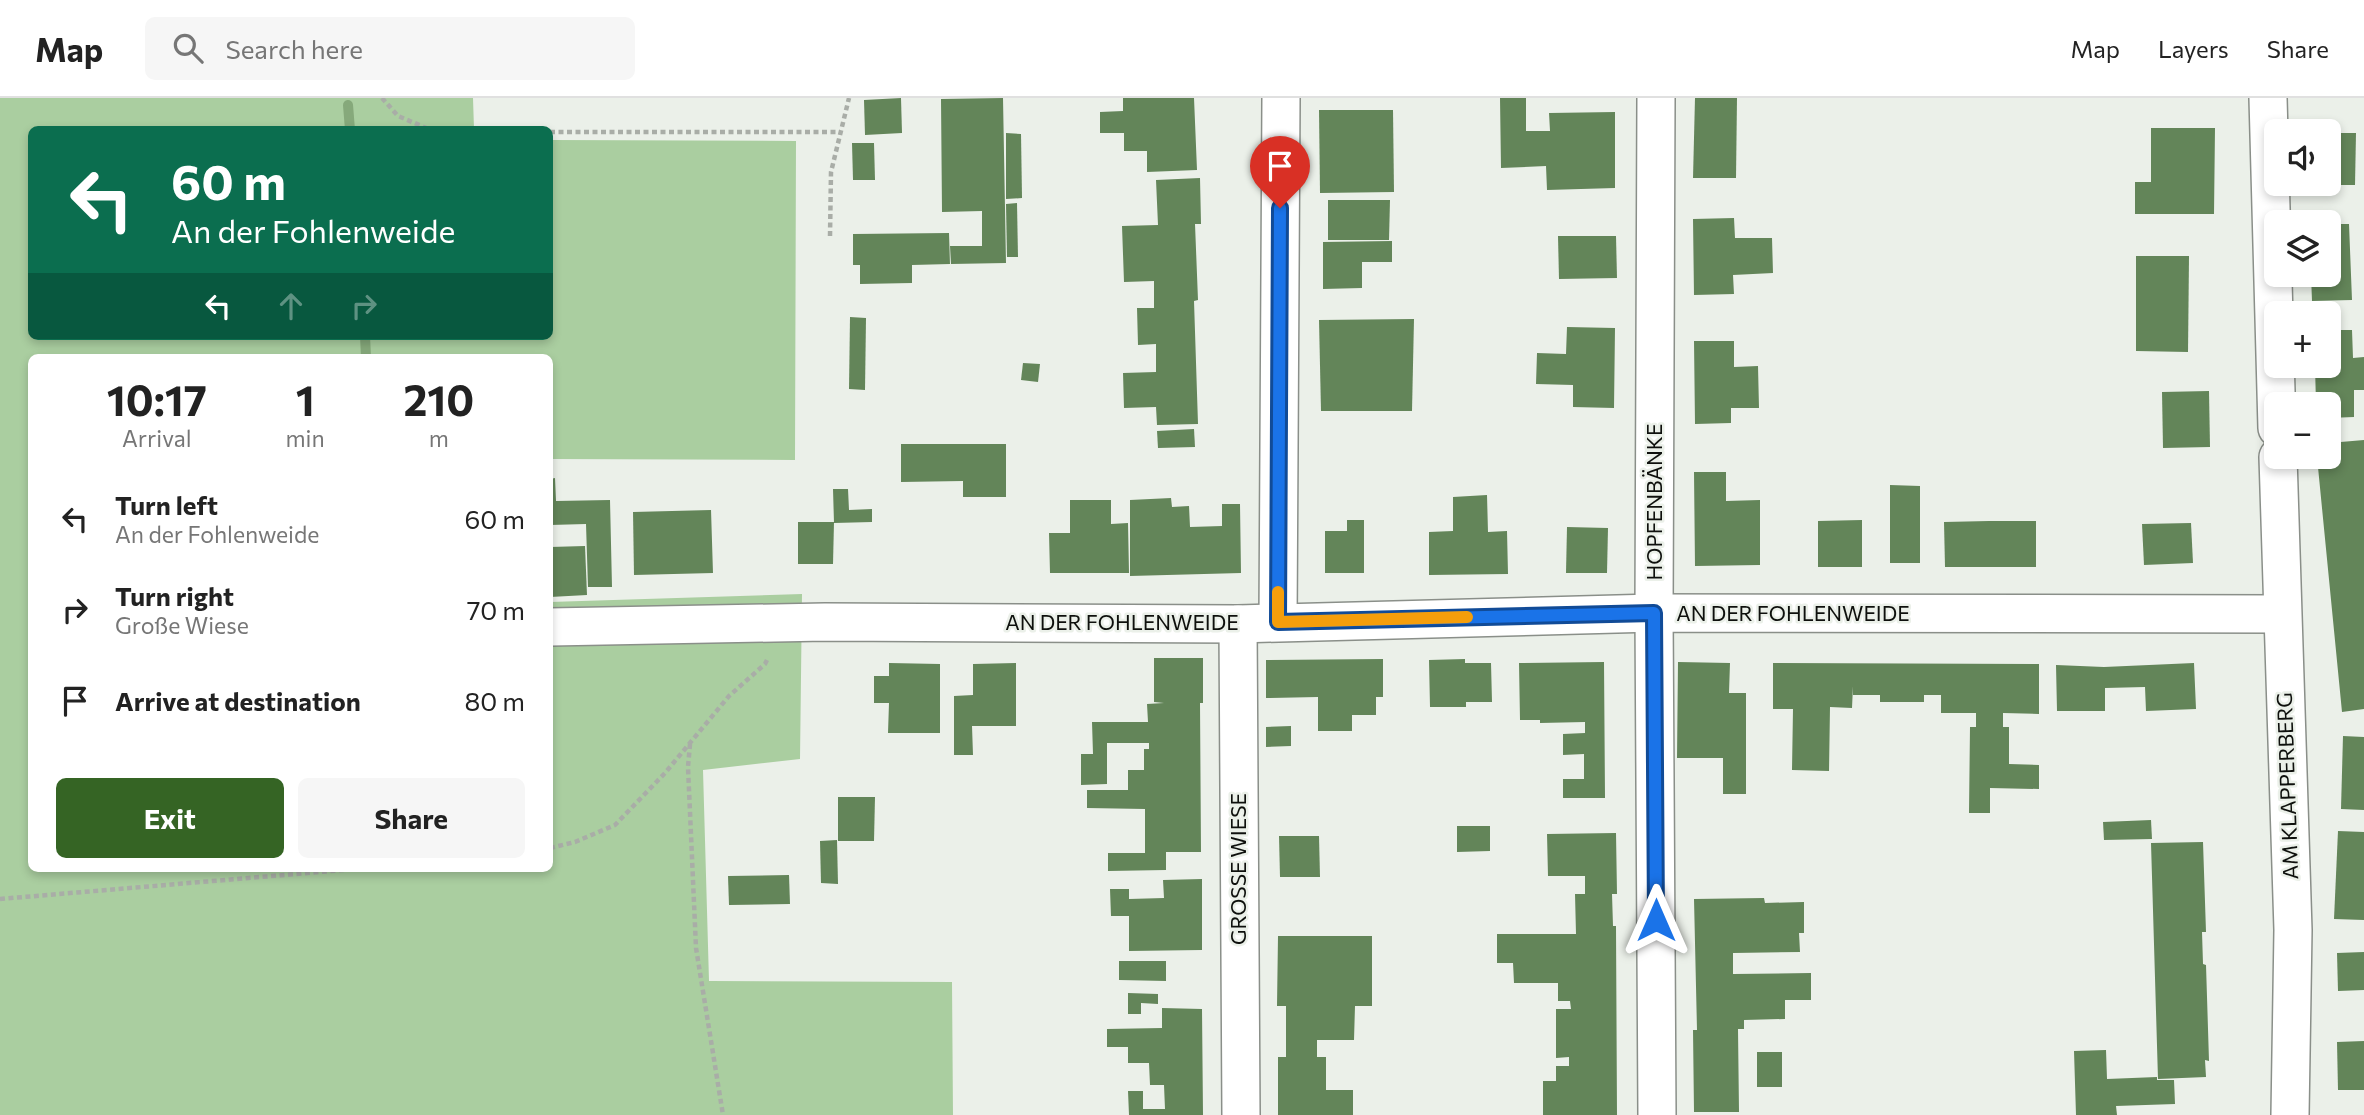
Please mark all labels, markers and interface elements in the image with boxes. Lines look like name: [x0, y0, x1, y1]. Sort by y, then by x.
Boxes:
search box: [145, 17, 635, 80]
text: Map: [35, 28, 103, 69]
icon: search: [169, 29, 207, 67]
text: Search here: [225, 33, 363, 64]
text: Map: [2071, 34, 2120, 63]
text: Layers: [2158, 34, 2229, 63]
text: Share: [2267, 34, 2329, 63]
map controls: [2264, 119, 2341, 469]
button: sound: [2264, 119, 2341, 196]
pin: [1250, 136, 1310, 208]
icon: arrive: [1261, 147, 1299, 185]
text: 60 m: [171, 150, 286, 210]
icon: left: [56, 154, 147, 245]
text: An der Fohlenweide: [171, 210, 455, 250]
button: layers: [2264, 210, 2341, 287]
icon: left: [199, 287, 237, 325]
icon: ahead: [272, 287, 310, 325]
icon: right: [345, 287, 383, 325]
button: +: [2264, 301, 2341, 378]
text: 10:17: [107, 373, 207, 425]
text: 1: [296, 373, 315, 425]
text: 210: [403, 373, 474, 425]
button: −: [2264, 392, 2341, 469]
text: Arrival: [122, 424, 192, 452]
text: min: [286, 424, 325, 452]
text: m: [429, 424, 449, 452]
street label: HOPFENBÄNKE: [1641, 424, 1666, 580]
text: Turn left: [115, 489, 218, 520]
icon: left: [56, 500, 94, 538]
text: 60 m: [465, 503, 525, 534]
text: An der Fohlenweide: [115, 520, 319, 548]
text: Turn right: [115, 580, 234, 611]
icon: right: [56, 591, 94, 629]
text: 70 m: [467, 594, 525, 625]
street label: AN DER FOHLENWEIDE: [1676, 600, 1910, 625]
street label: AN DER FOHLENWEIDE: [1005, 609, 1239, 634]
text: Große Wiese: [115, 611, 249, 639]
icon: arrive: [56, 682, 94, 720]
text: Arrive at destination: [115, 685, 361, 716]
text: 80 m: [465, 685, 525, 716]
street label: AM KLAPPERBERG: [2271, 692, 2302, 880]
button: Exit: [56, 778, 284, 858]
button: Share: [298, 778, 525, 858]
street label: GROSSE WIESE: [1225, 793, 1250, 945]
position arrow: [1619, 883, 1693, 957]

